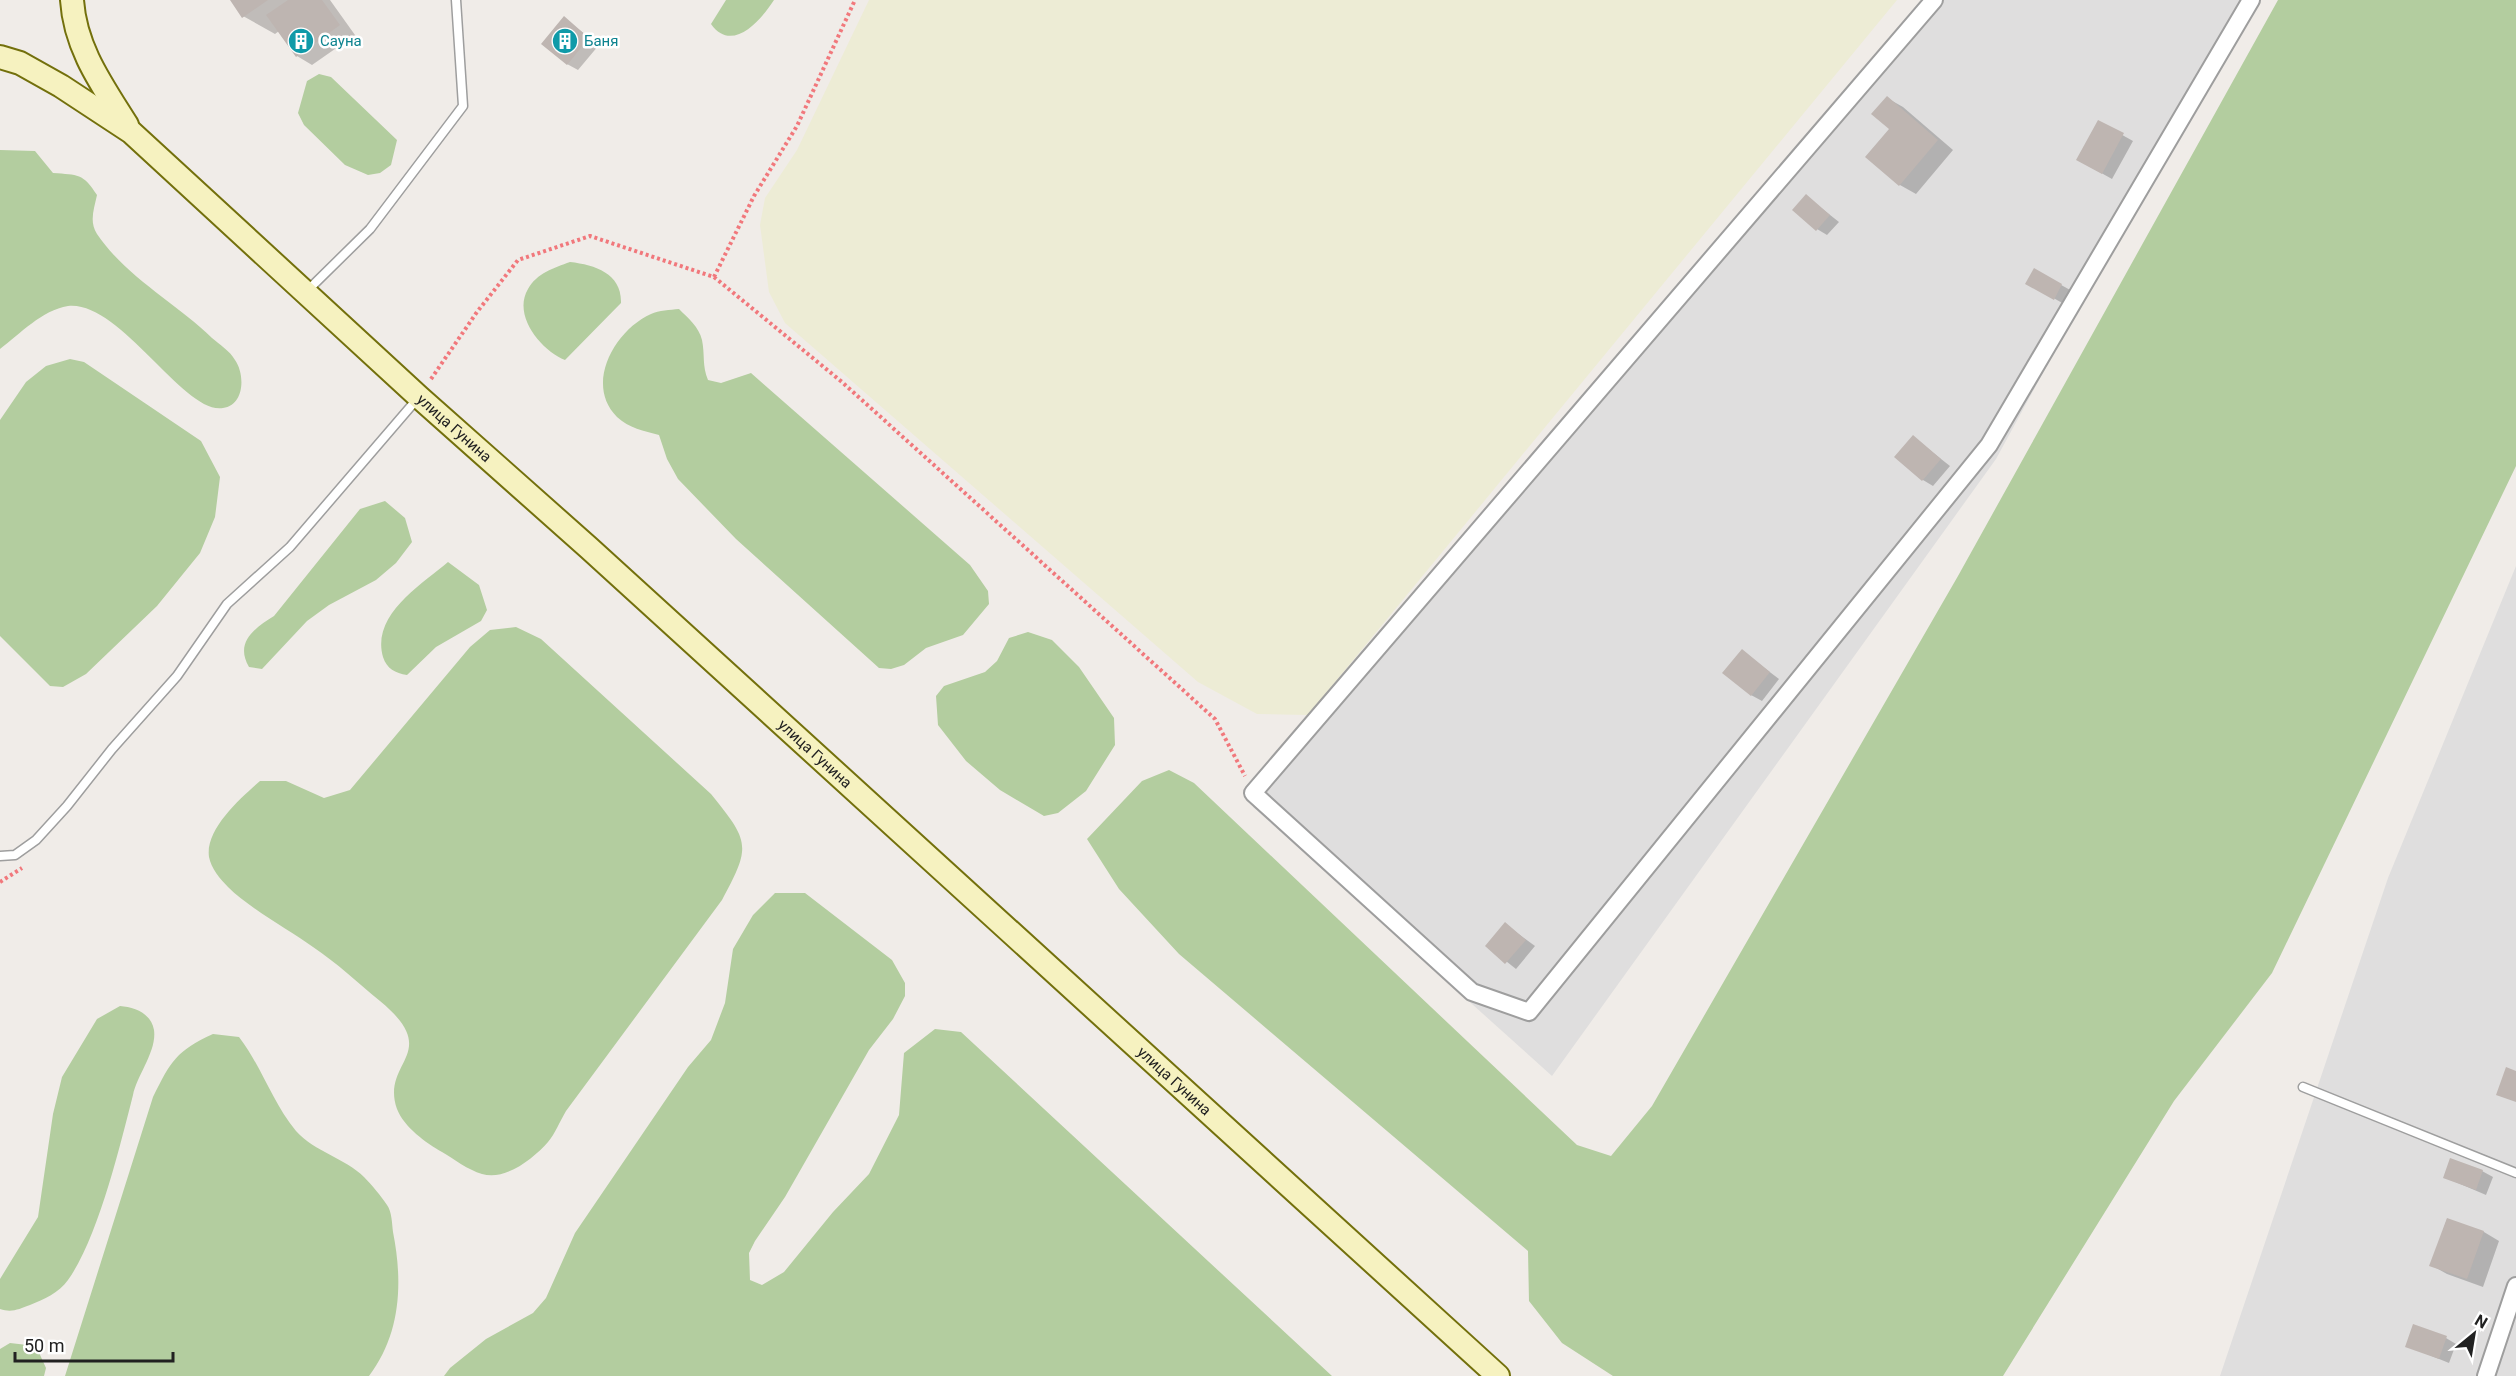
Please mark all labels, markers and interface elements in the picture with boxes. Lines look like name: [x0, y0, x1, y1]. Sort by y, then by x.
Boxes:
building icon: Сауна: [286, 26, 316, 56]
building icon: Баня: [550, 26, 580, 56]
place label: Сауна: [320, 32, 362, 50]
place label: Баня: [584, 32, 619, 50]
street label: улица Гунина: [413, 390, 495, 466]
street label: улица Гунина: [774, 716, 856, 792]
street label: улица Гунина: [1134, 1043, 1215, 1119]
north arrow: [2444, 1304, 2504, 1364]
text: N: [2472, 1310, 2491, 1332]
scale bar: [15, 1325, 172, 1363]
text: 50 m: [24, 1335, 64, 1356]

